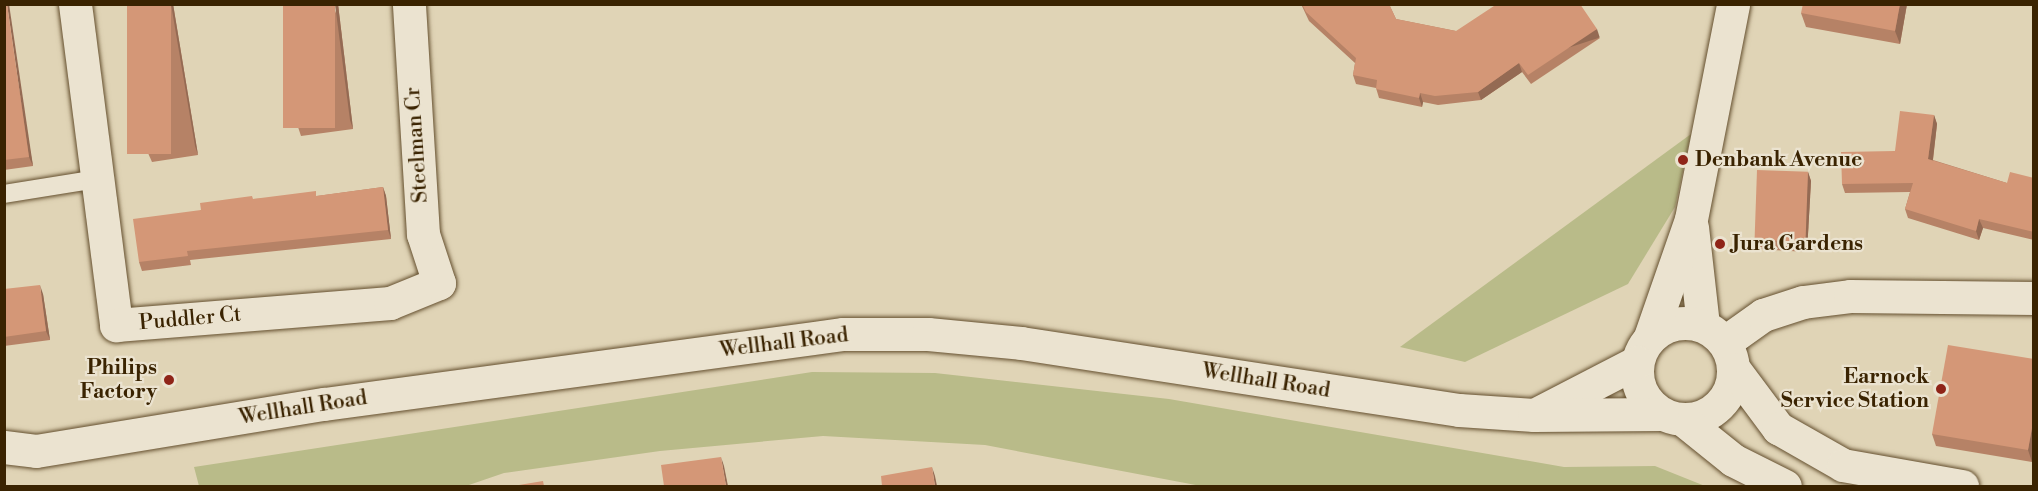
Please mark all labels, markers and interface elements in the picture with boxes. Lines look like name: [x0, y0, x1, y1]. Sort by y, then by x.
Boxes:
street label: Steelman Cr: [400, 86, 434, 204]
place label: Denbank Avenue: [1695, 147, 1862, 173]
marker: Denbank Avenue: [1676, 153, 1690, 167]
place label: Jura Gardens: [1732, 231, 1863, 257]
marker: Jura Gardens: [1713, 237, 1727, 251]
street label: Puddler Ct: [138, 302, 242, 336]
street label: Wellhall Road: [718, 323, 850, 363]
place label: Philips Factory: [80, 355, 157, 405]
street label: Wellhall Road: [1200, 358, 1332, 404]
place label: Earnock Service Station: [1781, 364, 1929, 414]
marker: Philips Factory: [162, 373, 176, 387]
marker: Earnock Service Station: [1934, 382, 1948, 396]
street label: Wellhall Road: [237, 385, 369, 431]

